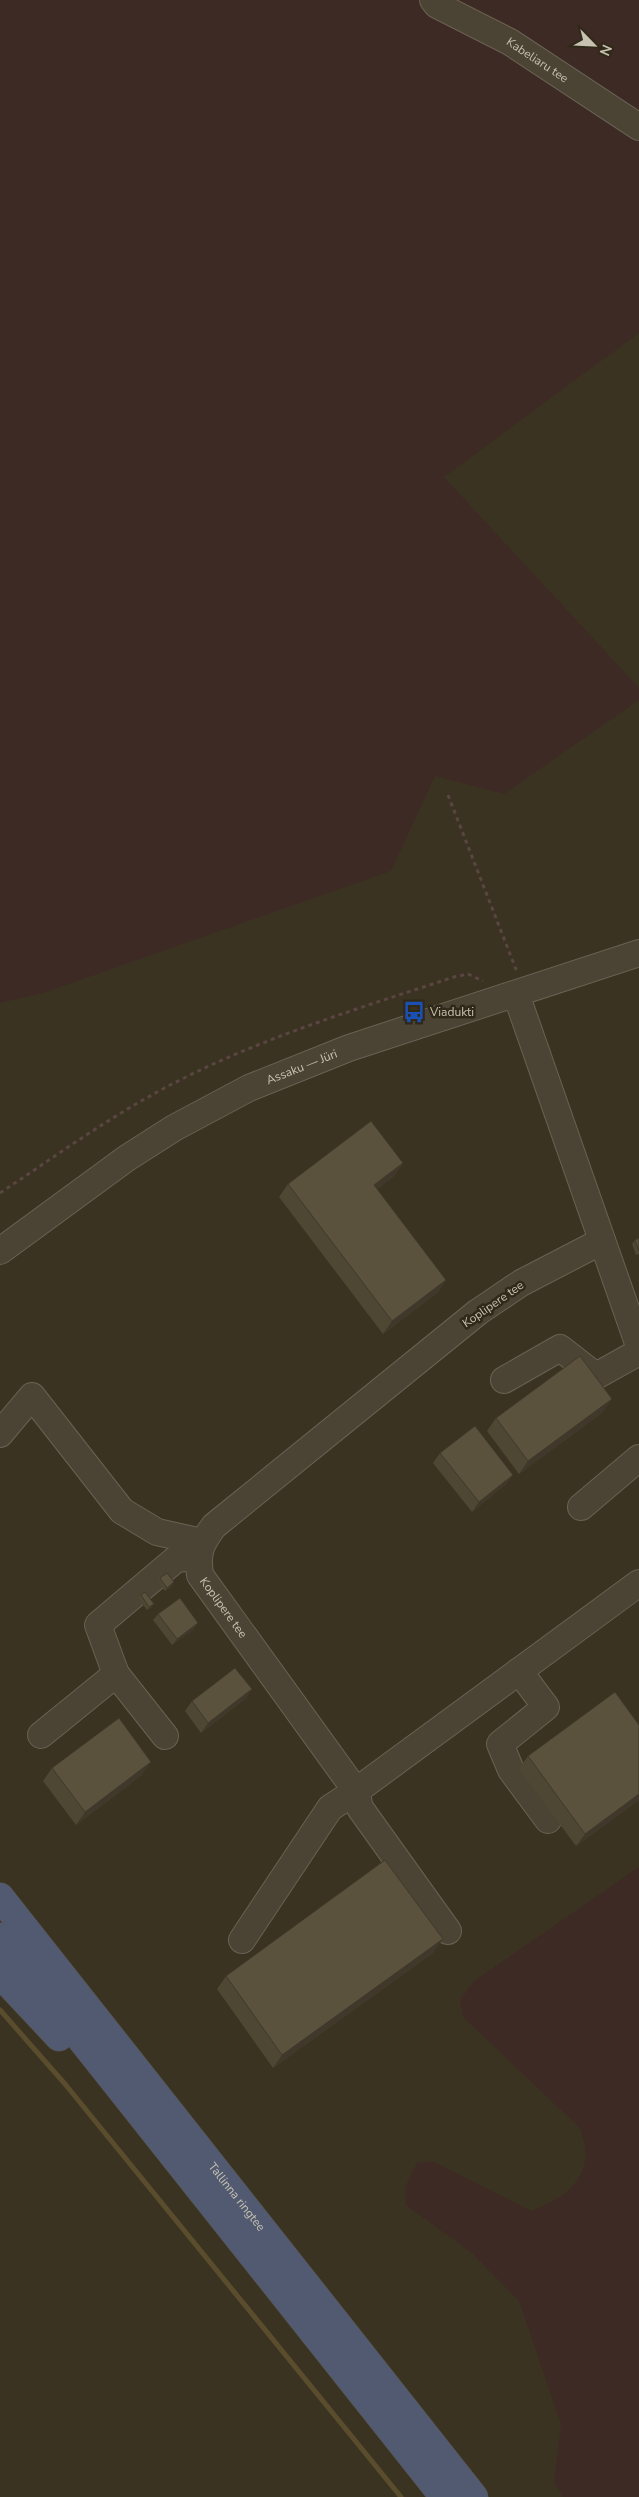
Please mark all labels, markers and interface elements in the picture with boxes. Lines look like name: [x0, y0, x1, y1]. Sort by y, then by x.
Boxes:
north arrow: [569, 20, 619, 70]
street label: Kabeliaru tee: [503, 34, 571, 86]
text: N: [595, 41, 616, 59]
bus stop icon: Viadukti: [401, 999, 427, 1025]
place label: Viadukti: [429, 1004, 474, 1020]
street label: Assaku — Jüri: [264, 1045, 340, 1088]
street label: Koplipere tee: [459, 1277, 527, 1331]
street label: Koplipere tee: [196, 1574, 251, 1641]
street label: Tallinna ringtee: [205, 2159, 269, 2235]

